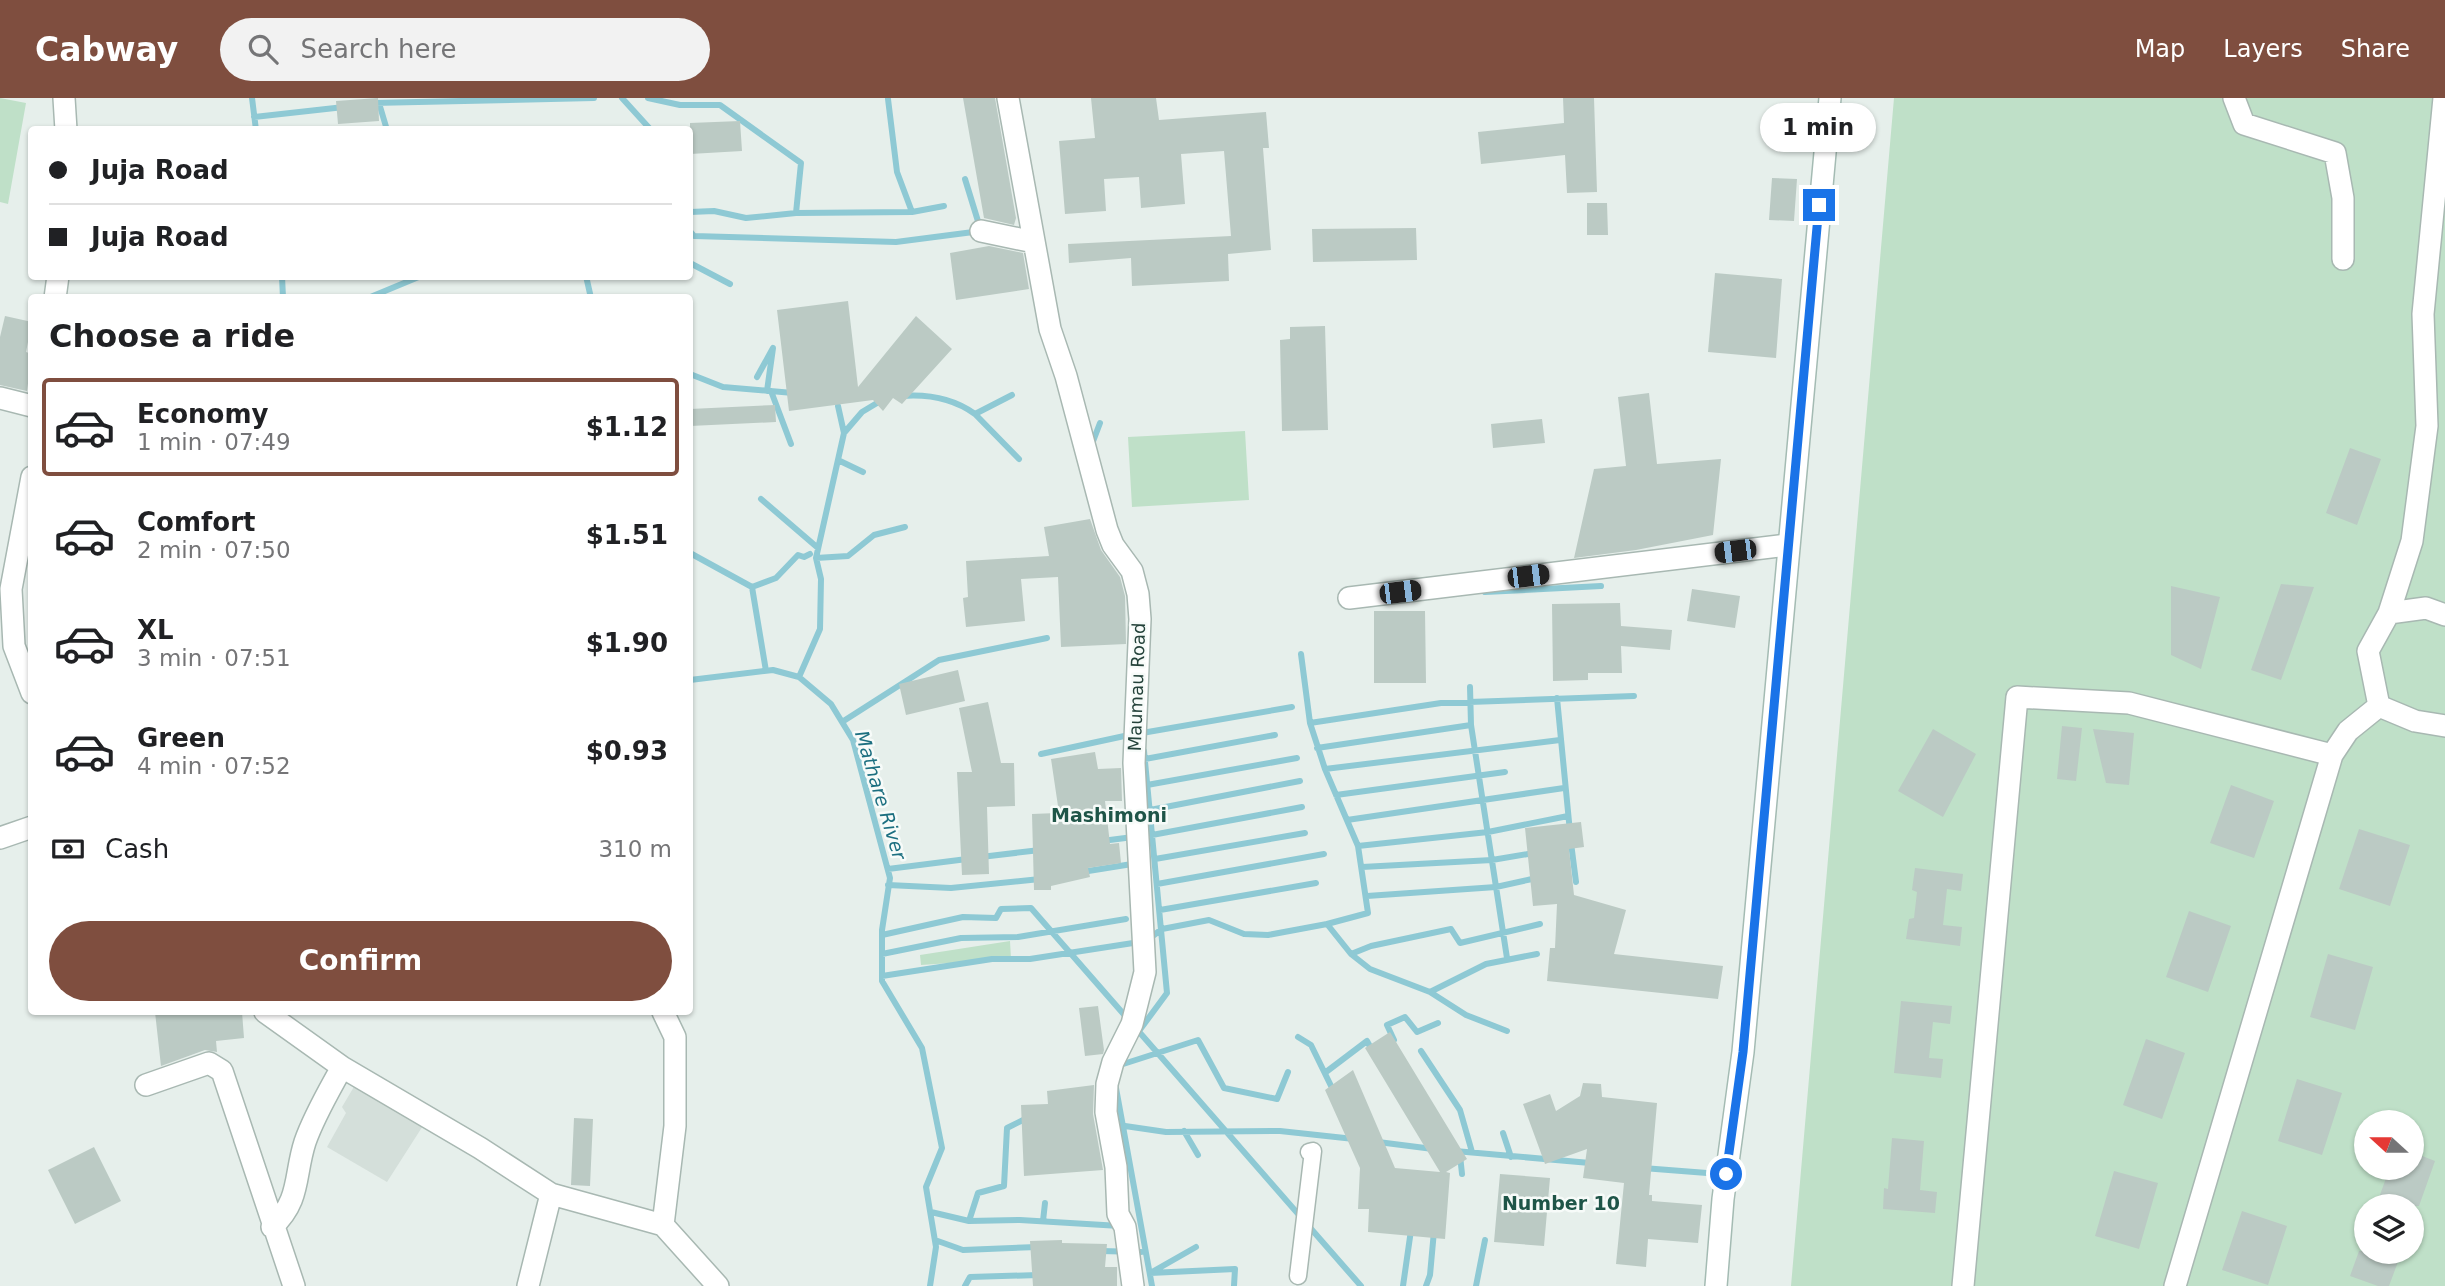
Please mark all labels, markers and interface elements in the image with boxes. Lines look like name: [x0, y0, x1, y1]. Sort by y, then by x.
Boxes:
search box: [220, 18, 710, 81]
text: Cabway: [35, 30, 178, 69]
icon: search: [244, 30, 282, 68]
text: Search here: [300, 34, 457, 64]
text: Map: [2135, 35, 2185, 63]
text: Layers: [2223, 35, 2303, 63]
text: Share: [2341, 35, 2410, 63]
callout: 1 min: [1761, 104, 1877, 153]
text: 1 min: [1782, 114, 1854, 140]
text: Juja Road: [91, 155, 229, 185]
route end: [1803, 189, 1835, 221]
text: Juja Road: [91, 222, 229, 252]
text: Choose a ride: [49, 317, 295, 355]
icon: car: [53, 396, 116, 459]
text: Economy: [137, 399, 268, 429]
text: $1.12: [586, 412, 668, 442]
text: 1 min · 07:49: [137, 429, 291, 455]
icon: car: [53, 504, 116, 567]
text: Comfort: [137, 507, 255, 537]
text: $1.51: [586, 520, 668, 550]
text: 2 min · 07:50: [137, 537, 291, 563]
car: [1713, 538, 1758, 564]
car: [1506, 563, 1551, 589]
car: [1378, 579, 1423, 605]
icon: car: [53, 612, 116, 675]
text: XL: [137, 615, 174, 645]
street label: Maumau Road: [1124, 622, 1149, 752]
text: $1.90: [586, 628, 668, 658]
text: 3 min · 07:51: [137, 645, 291, 671]
icon: car: [53, 720, 116, 783]
text: Green: [137, 723, 225, 753]
water label: Mathare River: [851, 728, 911, 863]
text: $0.93: [586, 736, 668, 766]
text: 4 min · 07:52: [137, 753, 291, 779]
district label: Mashimoni: [1051, 804, 1167, 826]
icon: cash: [49, 830, 87, 868]
text: Cash: [105, 834, 169, 864]
text: 310 m: [598, 836, 672, 862]
button: Confirm: [49, 921, 672, 1001]
north arrow: [2354, 1110, 2424, 1180]
map controls: [2354, 1110, 2424, 1264]
route start: [1710, 1158, 1742, 1190]
district label: Number 10: [1502, 1192, 1620, 1214]
button: layers: [2354, 1194, 2424, 1264]

